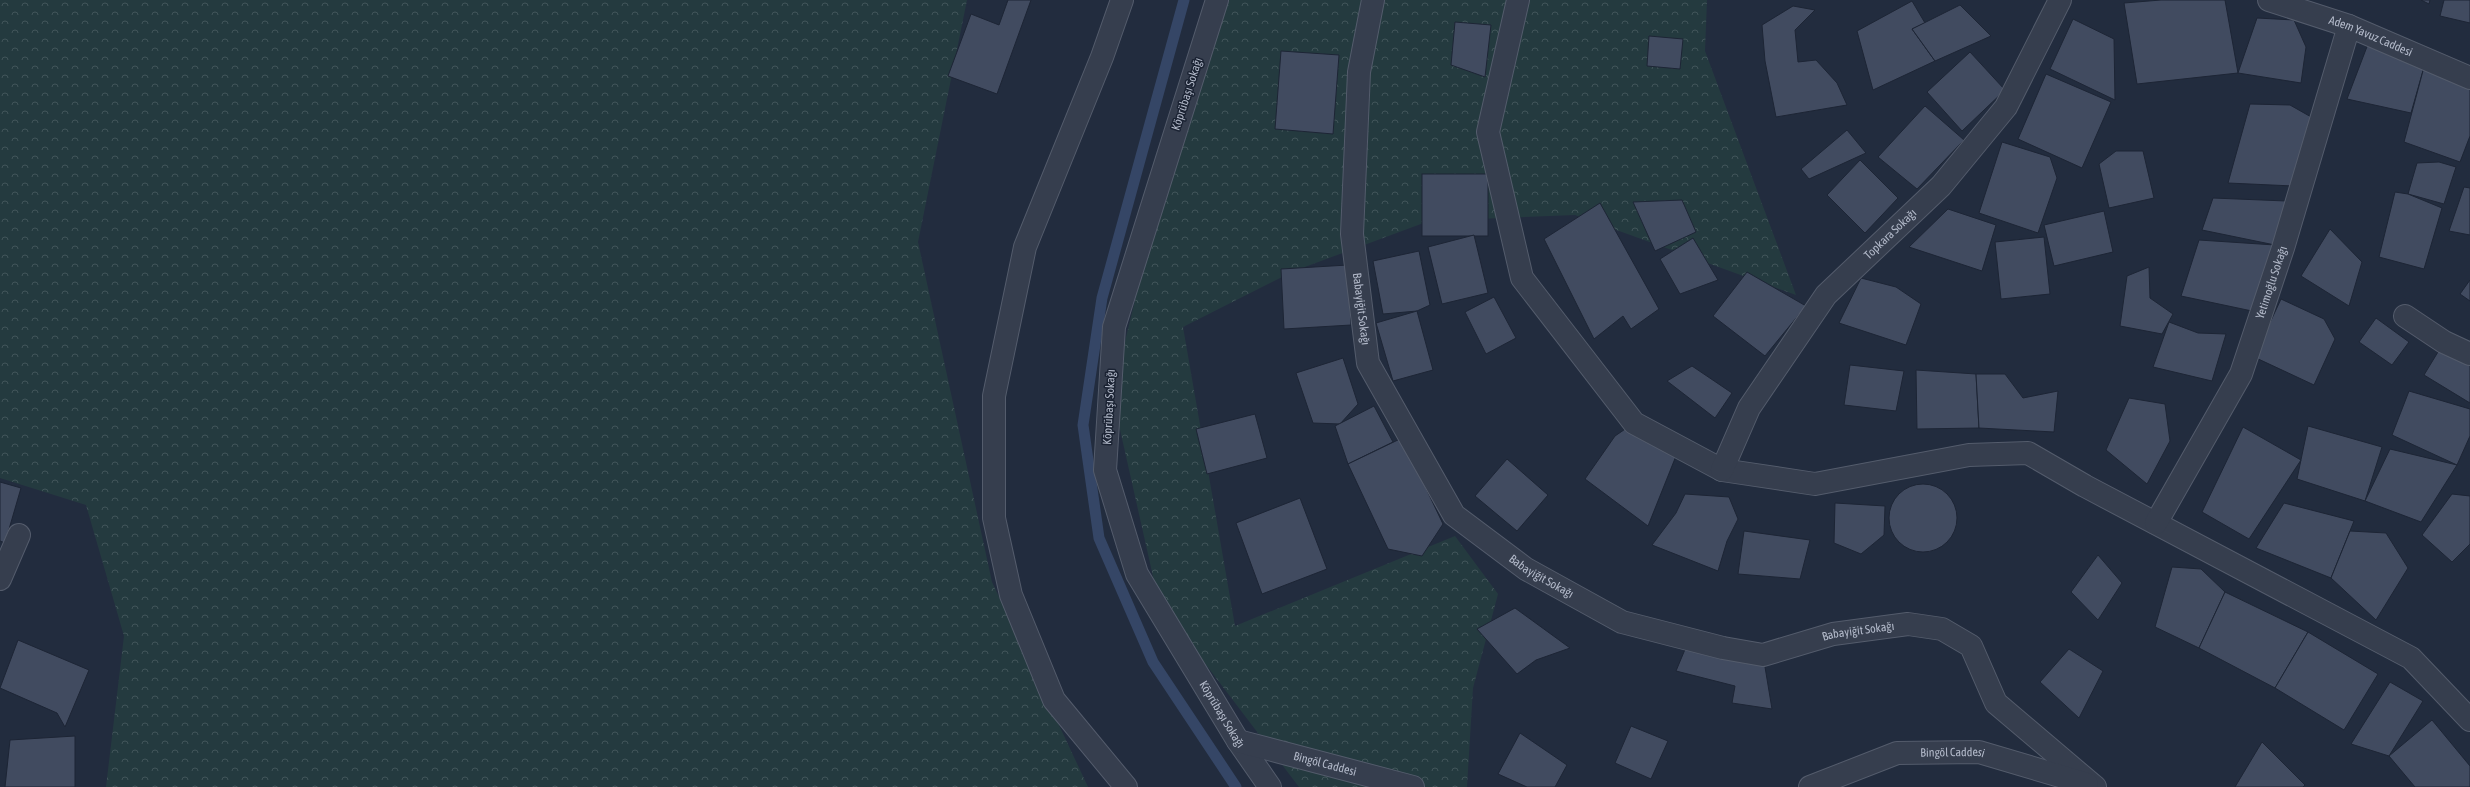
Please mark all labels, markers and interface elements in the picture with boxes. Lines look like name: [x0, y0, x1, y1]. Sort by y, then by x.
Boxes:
street label: Adem Yavuz Caddesi: [2327, 13, 2415, 59]
street label: Köprübaşı Sokağı: [1169, 56, 1205, 132]
street label: Topkara Sokağı: [1861, 206, 1919, 262]
street label: Yetimoğlu Sokağı: [2253, 244, 2290, 321]
street label: Babayiğit Sokağı: [1350, 272, 1373, 346]
street label: Köprübaşı Sokağı: [1100, 369, 1118, 445]
street label: Babayiğit Sokağı: [1506, 552, 1576, 601]
street label: Babayiğit Sokağı: [1820, 619, 1895, 644]
street label: Köprübaşı Sokağı: [1196, 678, 1248, 751]
street label: Bingöl Caddesi: [1920, 745, 1987, 760]
street label: Bingöl Caddesi: [1292, 749, 1358, 779]

